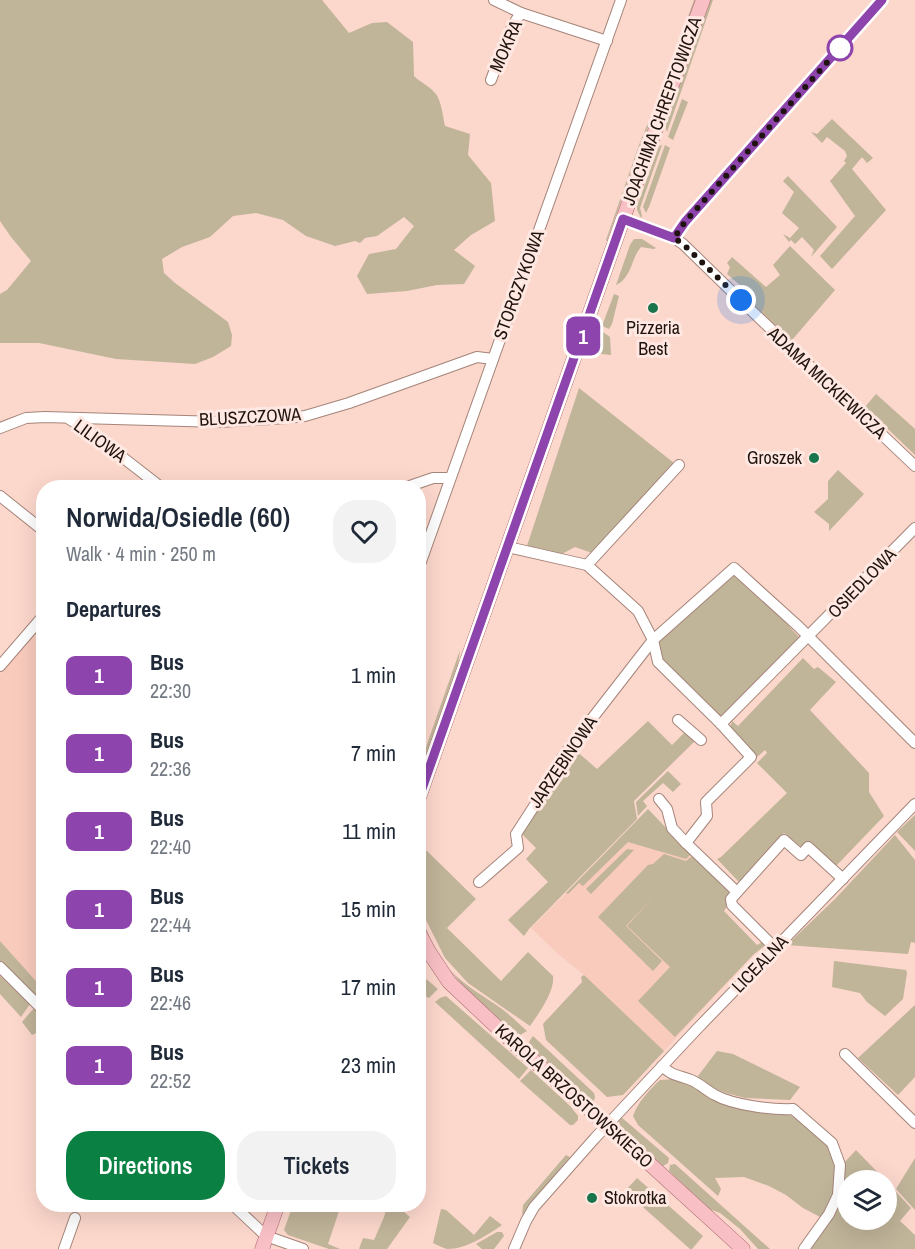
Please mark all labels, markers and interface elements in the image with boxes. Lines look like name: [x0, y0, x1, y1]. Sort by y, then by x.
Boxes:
street label: JOACHIMA CHREPTOWICZA: [616, 13, 707, 209]
street label: MOKRA: [483, 16, 528, 76]
unlabelled marker: [827, 35, 853, 61]
street label: STORCZYKOWA: [487, 226, 550, 343]
your location: [726, 285, 756, 315]
marker: Pizzeria Best: [646, 301, 660, 315]
place label: Pizzeria Best: [626, 315, 680, 361]
line badge: 1: [564, 316, 602, 356]
street label: ADAMA MICKIEWICZA: [762, 320, 892, 444]
text: 1: [578, 322, 588, 351]
street label: BLUSZCZOWA: [198, 401, 302, 432]
street label: LILIOWA: [69, 413, 132, 468]
place label: Groszek: [747, 445, 803, 470]
marker: Groszek: [807, 451, 821, 465]
text: Norwida/Osiedle (60): [66, 498, 290, 536]
button: heart: [333, 500, 396, 563]
text: Walk · 4 min · 250 m: [66, 540, 216, 567]
street label: OSIEDLOWA: [822, 542, 902, 623]
text: Departures: [66, 594, 161, 624]
text: Bus: [150, 647, 184, 677]
text: 1 min: [351, 660, 396, 690]
text: 1: [94, 661, 104, 690]
text: 22:30: [150, 677, 191, 704]
street label: JARZĘBINOWA: [523, 711, 603, 813]
text: Bus: [150, 725, 184, 755]
text: 7 min: [351, 738, 396, 768]
text: 1: [94, 739, 104, 768]
text: 22:36: [150, 755, 191, 782]
text: Bus: [150, 803, 184, 833]
text: 11 min: [342, 816, 396, 846]
text: 1: [94, 817, 104, 846]
text: 22:40: [150, 833, 191, 860]
text: Bus: [150, 881, 184, 911]
text: 15 min: [341, 894, 396, 924]
text: 1: [94, 895, 104, 924]
text: 22:44: [150, 911, 191, 938]
street label: LICEALNA: [726, 929, 794, 998]
text: Bus: [150, 959, 184, 989]
text: 17 min: [341, 972, 396, 1002]
text: 1: [94, 973, 104, 1002]
text: 22:46: [150, 989, 191, 1016]
street label: KAROLA BRZOSTOWSKIEGO: [490, 1018, 659, 1173]
text: Bus: [150, 1037, 184, 1067]
text: 23 min: [341, 1050, 396, 1080]
text: 1: [94, 1051, 104, 1080]
text: 22:52: [150, 1067, 191, 1094]
button: Directions: [66, 1131, 225, 1200]
button: Tickets: [237, 1131, 396, 1200]
map controls: [837, 1170, 897, 1230]
button: layers: [837, 1170, 897, 1230]
place label: Stokrotka: [604, 1185, 666, 1210]
marker: Stokrotka: [585, 1191, 599, 1205]

